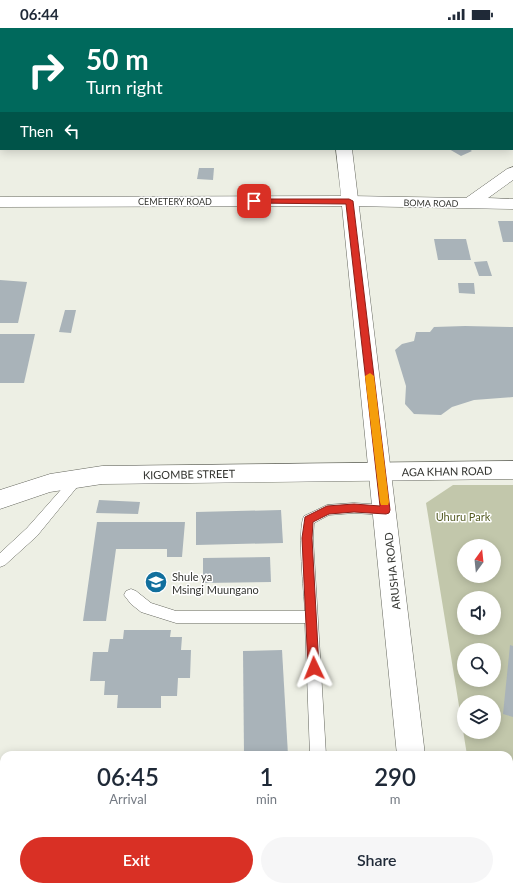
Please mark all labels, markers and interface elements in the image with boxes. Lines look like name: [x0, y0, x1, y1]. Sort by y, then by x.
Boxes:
text: 06:44: [20, 5, 59, 23]
text: 50 m: [86, 42, 149, 76]
icon: right: [20, 44, 72, 96]
text: Turn right: [86, 76, 163, 98]
icon: left: [61, 120, 83, 142]
text: Then: [20, 122, 53, 140]
pin: [237, 184, 271, 218]
icon: arrive: [243, 190, 265, 212]
street label: CEMETERY ROAD: [138, 196, 212, 207]
street label: BOMA ROAD: [403, 197, 459, 209]
street label: AGA KHAN ROAD: [402, 464, 492, 478]
street label: KIGOMBE STREET: [143, 467, 236, 481]
park label: Uhuru Park: [436, 510, 491, 523]
street label: ARUSHA ROAD: [381, 532, 403, 610]
north arrow: [457, 539, 501, 583]
map controls: [457, 539, 501, 739]
school or university icon: Shule ya Msingi Muungano: [143, 569, 169, 595]
place label: Shule ya Msingi Muungano: [172, 570, 259, 596]
button: sound: [457, 591, 501, 635]
button: search: [457, 643, 501, 687]
position arrow: [293, 647, 335, 689]
button: layers: [457, 695, 501, 739]
text: 06:45: [97, 762, 159, 791]
text: 1: [260, 762, 273, 791]
text: 290: [374, 762, 416, 791]
text: Arrival: [109, 791, 147, 807]
text: min: [256, 791, 277, 807]
text: m: [390, 791, 400, 807]
button: Exit: [20, 837, 253, 883]
button: Share: [261, 837, 493, 883]

